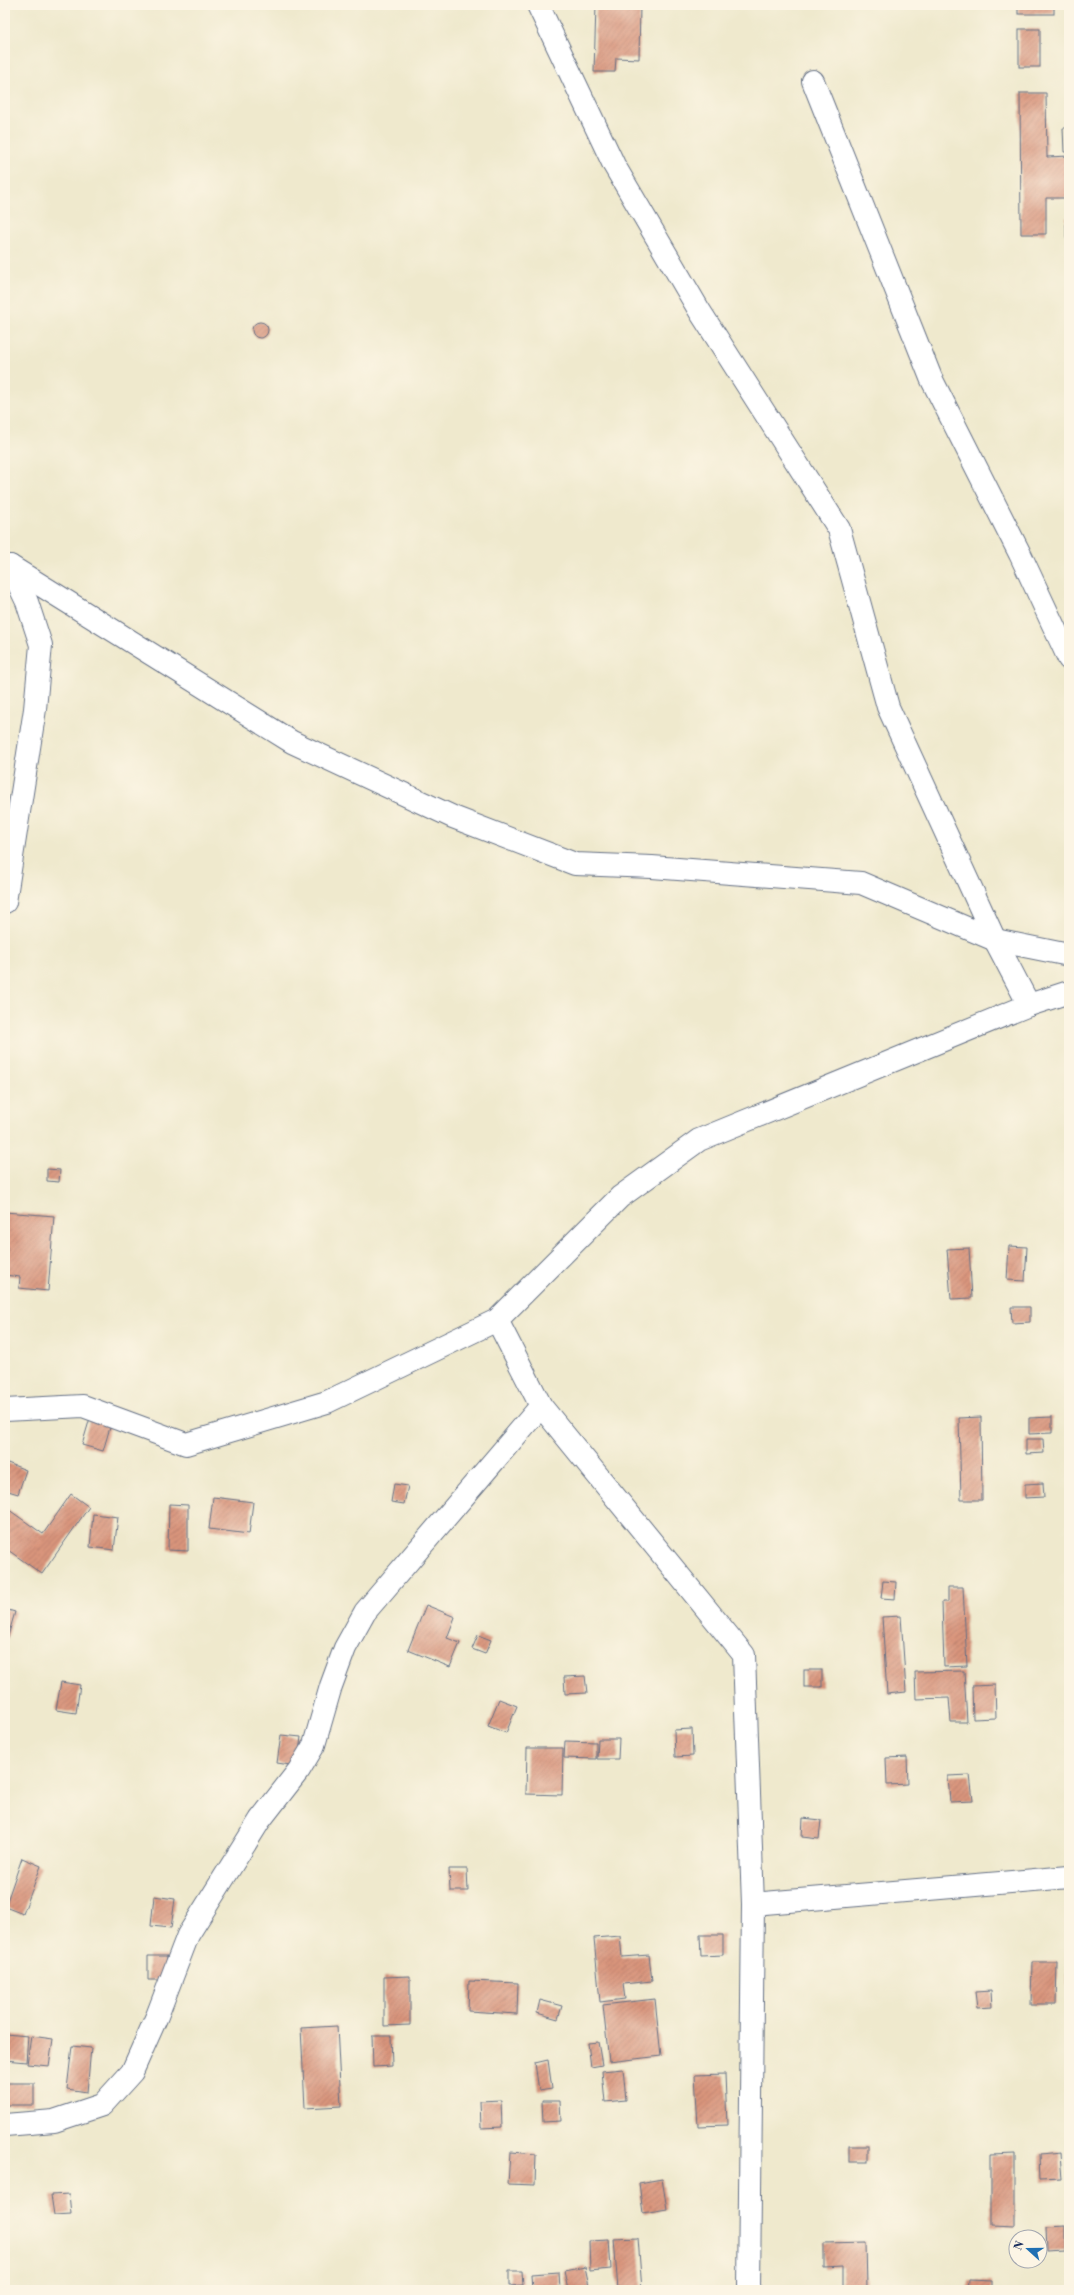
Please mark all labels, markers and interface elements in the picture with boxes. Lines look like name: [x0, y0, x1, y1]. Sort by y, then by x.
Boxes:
north arrow: [1008, 2229, 1048, 2269]
text: N: [1012, 2239, 1028, 2252]

